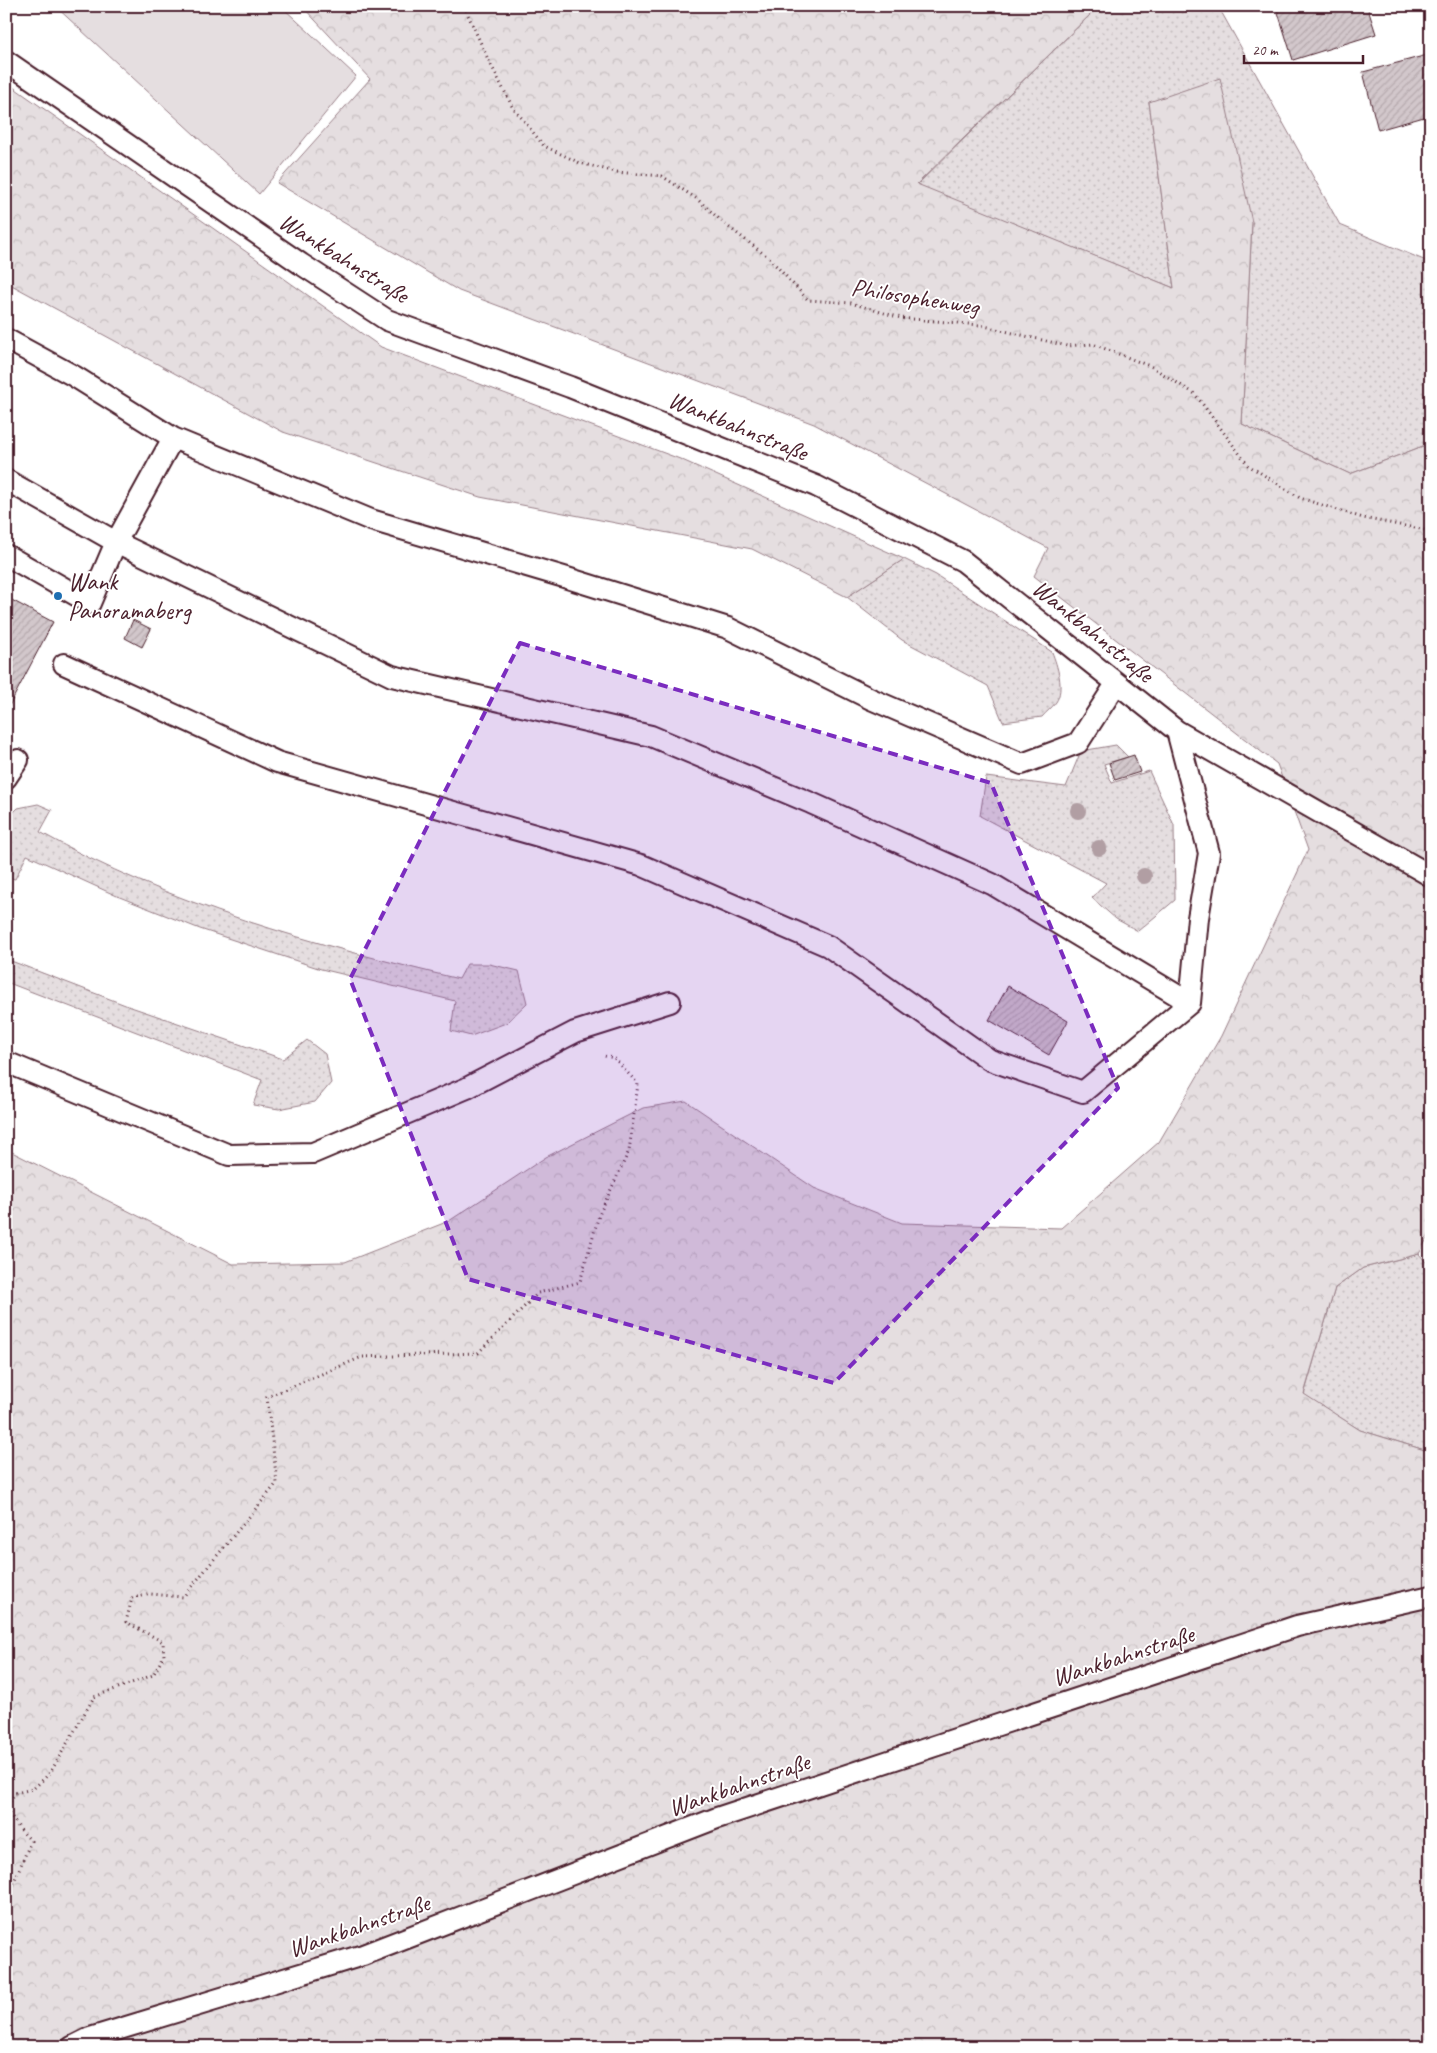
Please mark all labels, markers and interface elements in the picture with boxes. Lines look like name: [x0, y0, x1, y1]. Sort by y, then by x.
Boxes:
scale bar: [1244, 32, 1363, 64]
text: 20 m: [1252, 41, 1279, 60]
street label: Wankbahnstraße: [273, 205, 416, 312]
street label: Philosophenweg: [849, 271, 983, 323]
street label: Wankbahnstraße: [664, 384, 814, 469]
place label: Wank Panoramaberg: [68, 566, 193, 627]
street label: Wankbahnstraße: [1026, 572, 1162, 691]
marker: Wank Panoramaberg: [52, 590, 64, 602]
street label: Wankbahnstraße: [1048, 1617, 1200, 1694]
street label: Wankbahnstraße: [664, 1745, 816, 1824]
street label: Wankbahnstraße: [284, 1886, 436, 1965]

